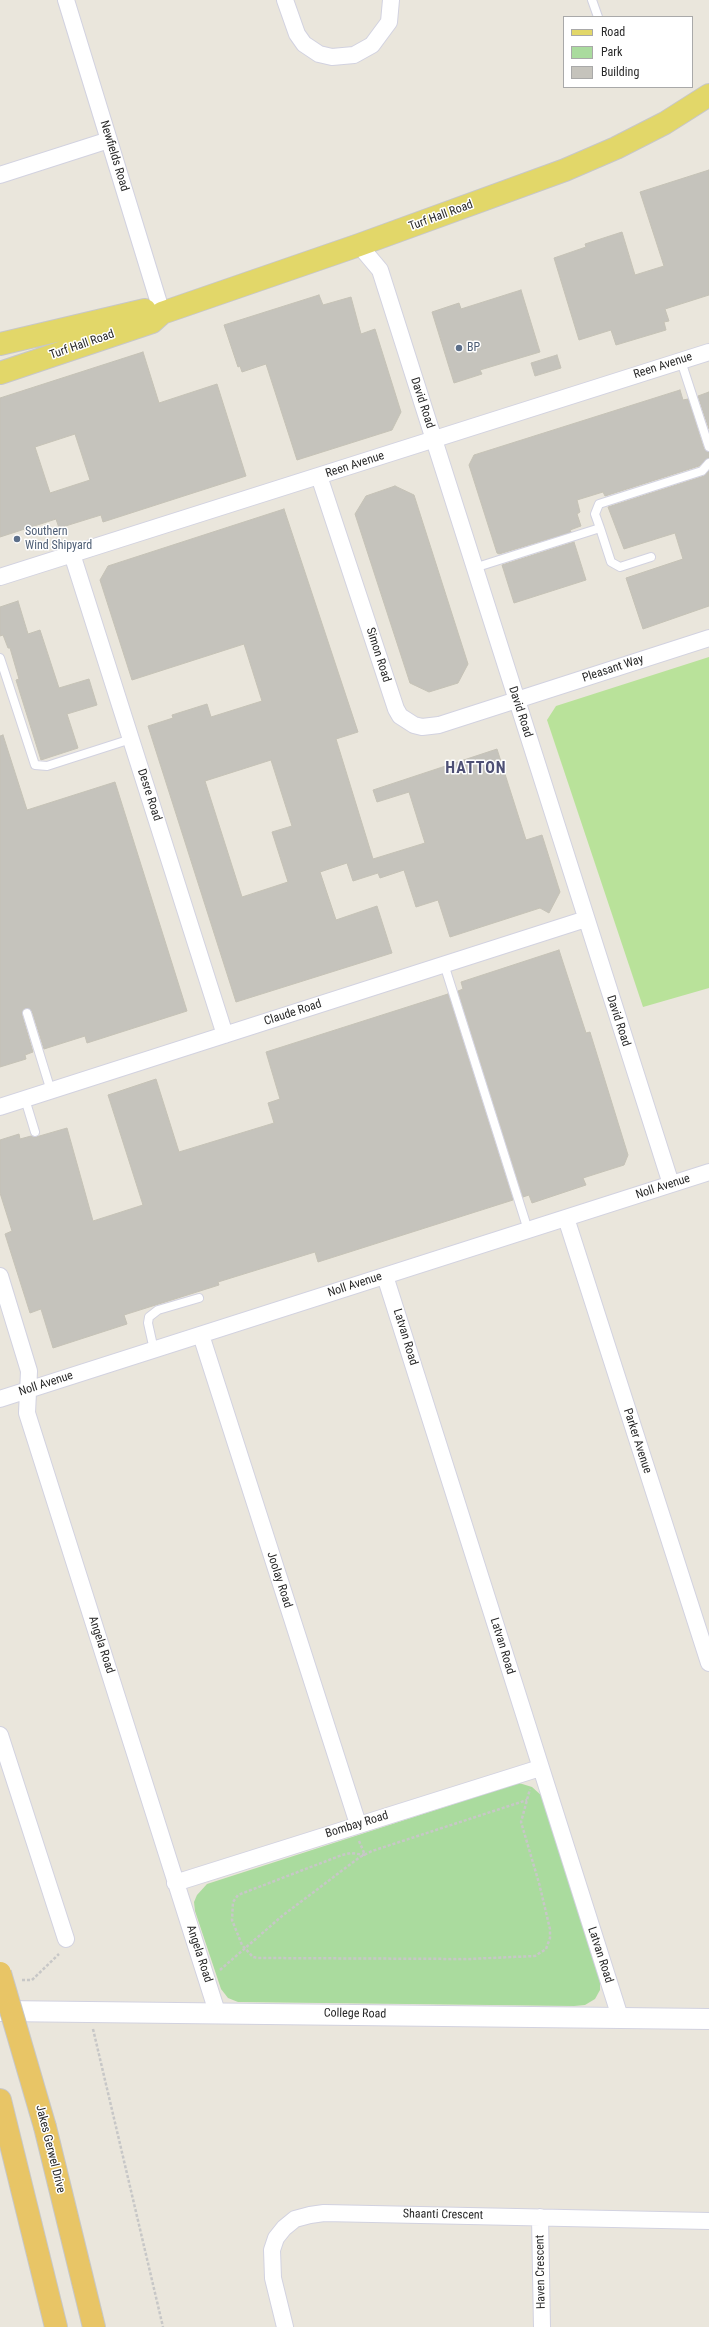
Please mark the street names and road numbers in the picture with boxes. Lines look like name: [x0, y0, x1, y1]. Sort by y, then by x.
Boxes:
street label: Newfields Road: [96, 119, 132, 193]
street label: Turf Hall Road: [407, 198, 475, 234]
street label: Turf Hall Road: [48, 327, 116, 363]
street label: Reen Avenue: [632, 350, 694, 382]
street label: David Road: [407, 375, 437, 431]
street label: Reen Avenue: [324, 449, 386, 481]
street label: Simon Road: [362, 626, 394, 684]
street label: Pleasant Way: [580, 652, 646, 686]
street label: David Road: [505, 684, 535, 740]
street label: Desre Road: [134, 767, 164, 823]
street label: David Road: [603, 993, 633, 1049]
street label: Claude Road: [262, 997, 324, 1029]
street label: Noll Avenue: [634, 1171, 692, 1203]
street label: Noll Avenue: [326, 1269, 384, 1301]
street label: Latvan Road: [390, 1307, 420, 1367]
street label: Noll Avenue: [17, 1368, 75, 1400]
street label: Parker Avenue: [620, 1407, 654, 1475]
street label: Joolay Road: [263, 1550, 295, 1610]
street label: Angela Road: [85, 1614, 117, 1676]
street label: Latvan Road: [487, 1616, 517, 1676]
street label: Bombay Road: [324, 1809, 390, 1841]
street label: Angela Road: [183, 1923, 215, 1985]
street label: Latvan Road: [584, 1925, 616, 1985]
street label: College Road: [324, 2006, 386, 2022]
street label: Jakes Gerwel Drive: [32, 2104, 68, 2194]
street label: Shaanti Crescent: [403, 2207, 483, 2223]
street label: Haven Crescent: [533, 2235, 549, 2309]

